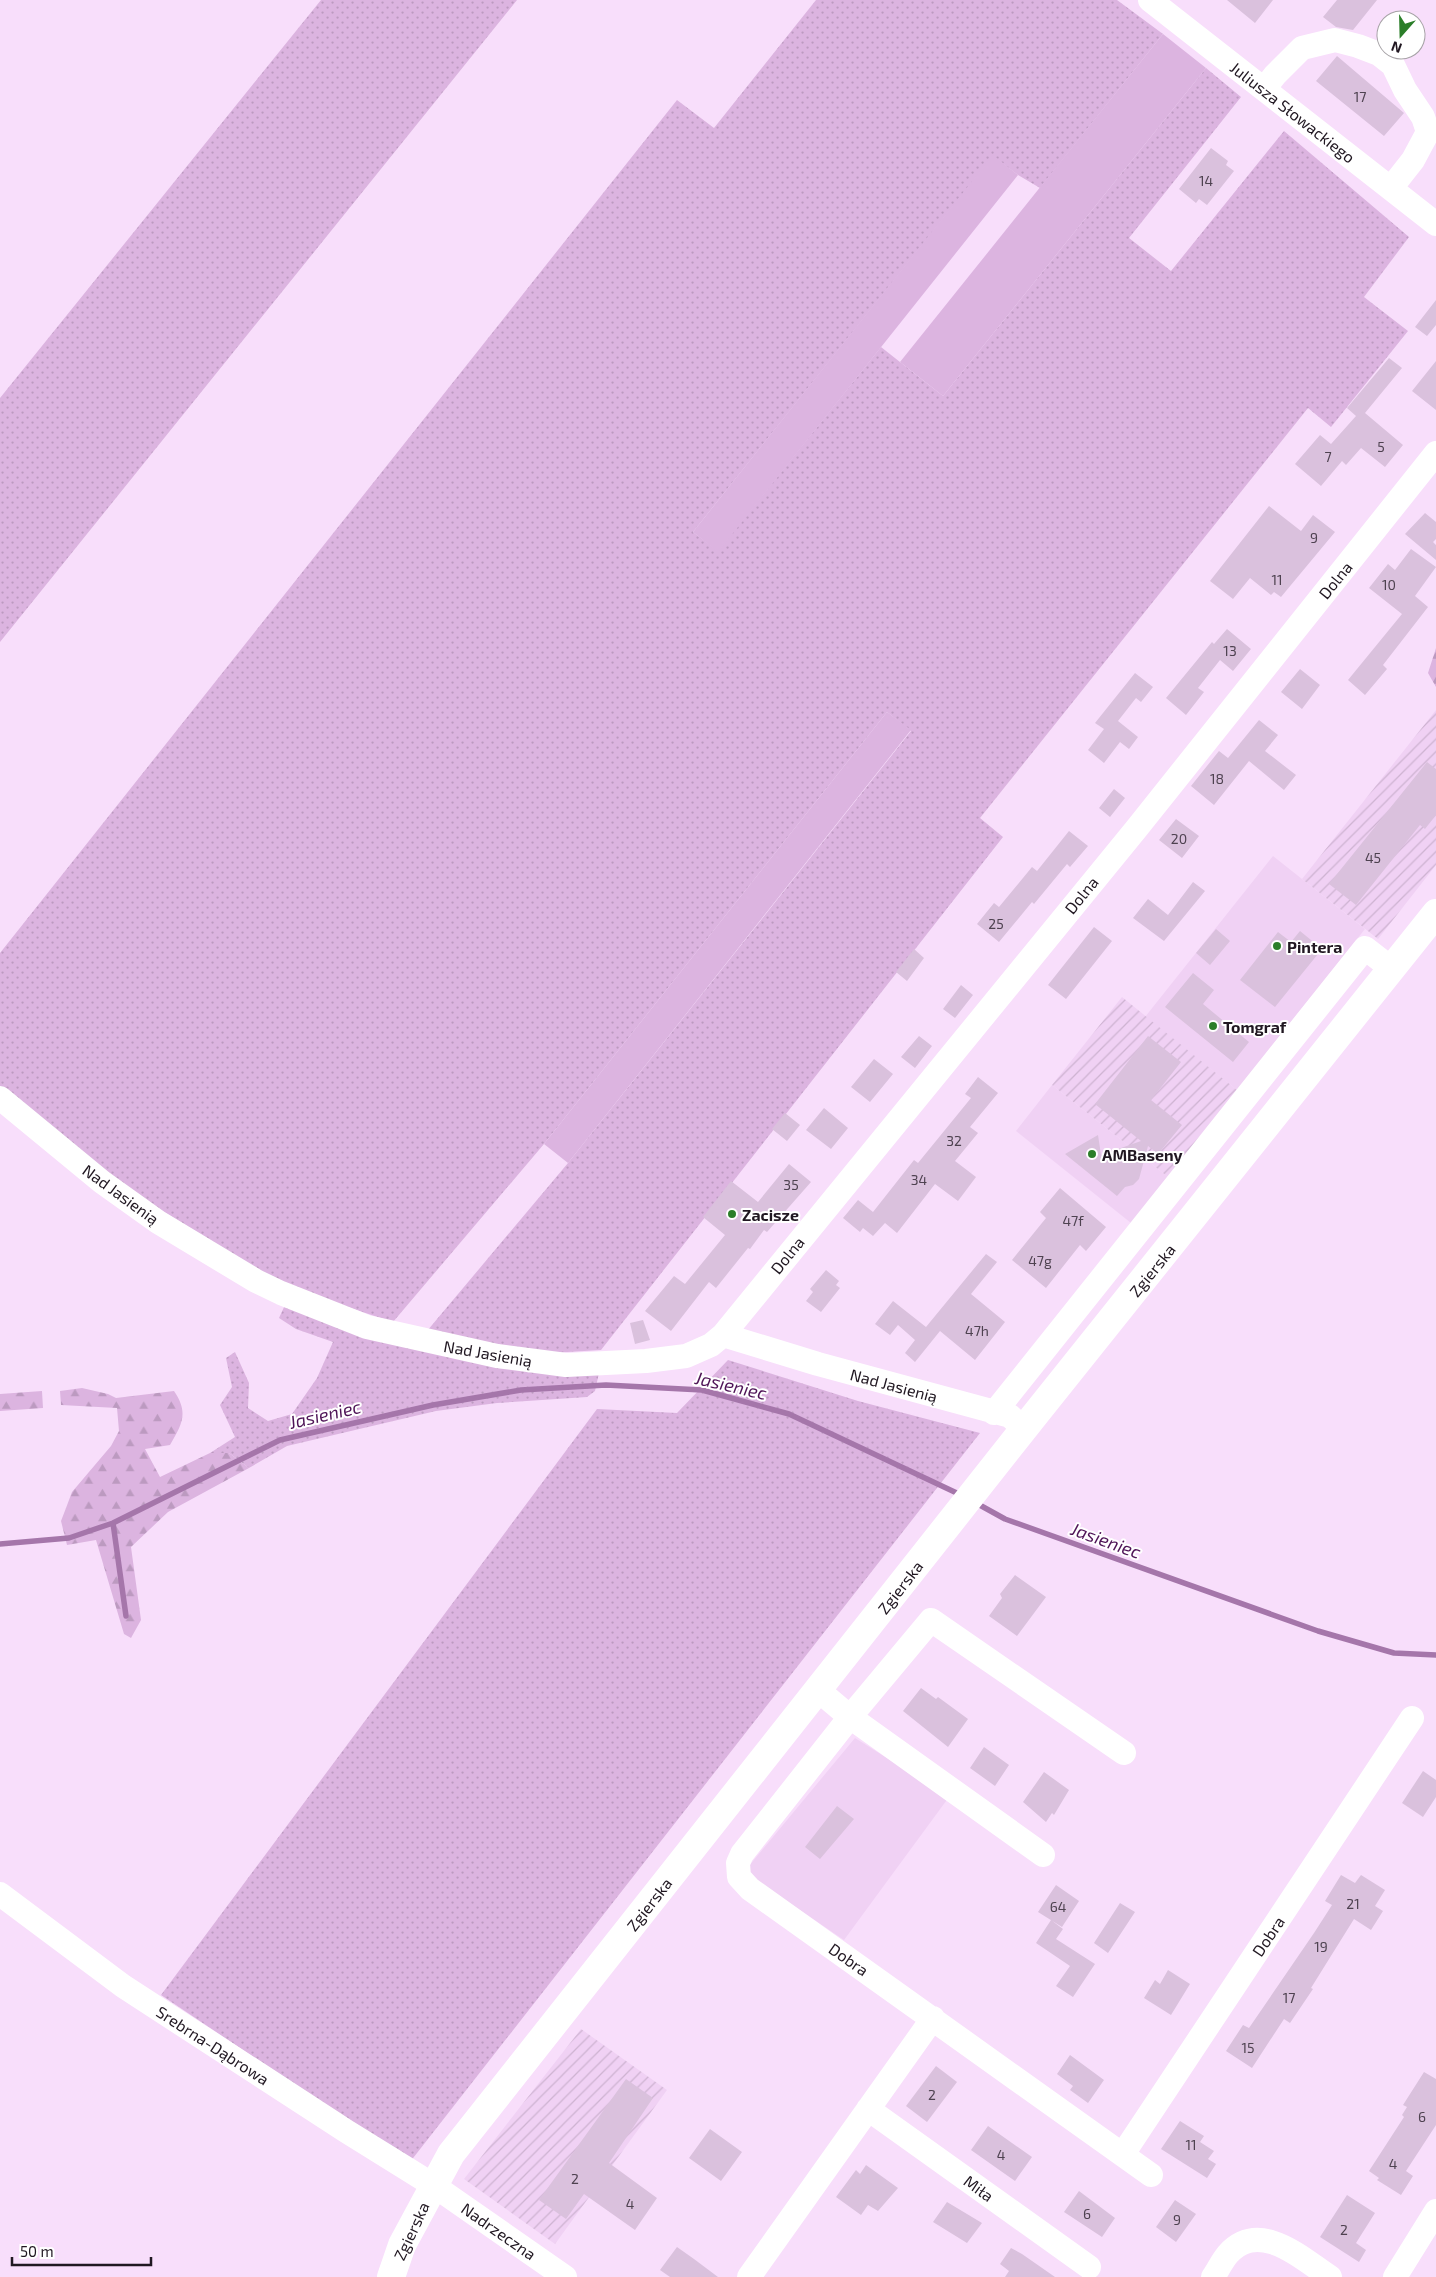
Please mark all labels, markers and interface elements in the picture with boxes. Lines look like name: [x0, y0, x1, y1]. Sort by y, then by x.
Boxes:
north arrow: [1376, 10, 1426, 60]
text: N: [1389, 38, 1404, 57]
street label: Juliusza Słowackiego: [1227, 58, 1359, 166]
house number: 17: [1354, 88, 1366, 105]
house number: 14: [1199, 172, 1213, 189]
house number: 5: [1377, 438, 1385, 455]
house number: 7: [1324, 448, 1332, 465]
house number: 9: [1310, 529, 1318, 546]
street label: Dolna: [1314, 557, 1356, 603]
house number: 11: [1271, 571, 1283, 588]
house number: 10: [1382, 576, 1396, 593]
house number: 13: [1223, 642, 1237, 659]
house number: 18: [1210, 770, 1224, 787]
house number: 20: [1171, 830, 1187, 847]
house number: 45: [1365, 849, 1381, 866]
street label: Dolna: [1060, 872, 1102, 918]
house number: 25: [988, 915, 1004, 932]
place label: Pintera: [1287, 937, 1342, 956]
marker: Pintera: [1271, 940, 1283, 952]
place label: Tomgraf: [1223, 1017, 1287, 1036]
marker: Tomgraf: [1207, 1020, 1219, 1032]
house number: 32: [946, 1132, 962, 1149]
place label: AMBaseny: [1102, 1145, 1183, 1165]
marker: AMBaseny: [1086, 1148, 1098, 1160]
street label: Nad Jasienią: [79, 1160, 163, 1228]
house number: 34: [911, 1171, 927, 1188]
house number: 35: [783, 1176, 799, 1193]
place label: Zacisze: [742, 1205, 799, 1224]
marker: Zacisze: [726, 1208, 738, 1220]
house number: 47f: [1062, 1212, 1084, 1229]
street label: Dolna: [766, 1232, 808, 1278]
street label: Zgierska: [1125, 1240, 1179, 1300]
house number: 47g: [1028, 1252, 1052, 1269]
house number: 47h: [965, 1322, 989, 1339]
street label: Nad Jasienią: [442, 1336, 534, 1370]
street label: Nad Jasienią: [848, 1364, 940, 1406]
water label: Jasieniec: [692, 1366, 769, 1404]
water label: Jasieniec: [286, 1395, 363, 1433]
water label: Jasieniec: [1067, 1517, 1144, 1563]
street label: Zgierska: [873, 1557, 927, 1617]
street label: Zgierska: [622, 1874, 676, 1934]
house number: 21: [1346, 1895, 1360, 1912]
house number: 64: [1050, 1898, 1066, 1915]
street label: Dobra: [1248, 1912, 1288, 1960]
house number: 19: [1314, 1938, 1328, 1955]
street label: Dobra: [826, 1939, 872, 1979]
house number: 17: [1283, 1989, 1295, 2006]
street label: Srebrna-Dąbrowa: [153, 2002, 273, 2088]
house number: 15: [1241, 2039, 1255, 2056]
house number: 2: [928, 2086, 936, 2103]
house number: 6: [1418, 2108, 1426, 2125]
house number: 11: [1185, 2136, 1197, 2153]
house number: 4: [997, 2146, 1005, 2163]
house number: 4: [1389, 2155, 1397, 2172]
house number: 2: [571, 2170, 579, 2187]
street label: Miła: [960, 2171, 998, 2205]
house number: 4: [626, 2195, 634, 2212]
street label: Nadrzeczna: [458, 2198, 540, 2264]
street label: Zgierska: [389, 2199, 433, 2263]
house number: 6: [1083, 2205, 1091, 2222]
house number: 9: [1173, 2211, 1181, 2228]
house number: 2: [1340, 2221, 1348, 2238]
scale bar: [12, 2234, 151, 2266]
text: 50 m: [20, 2242, 54, 2260]

